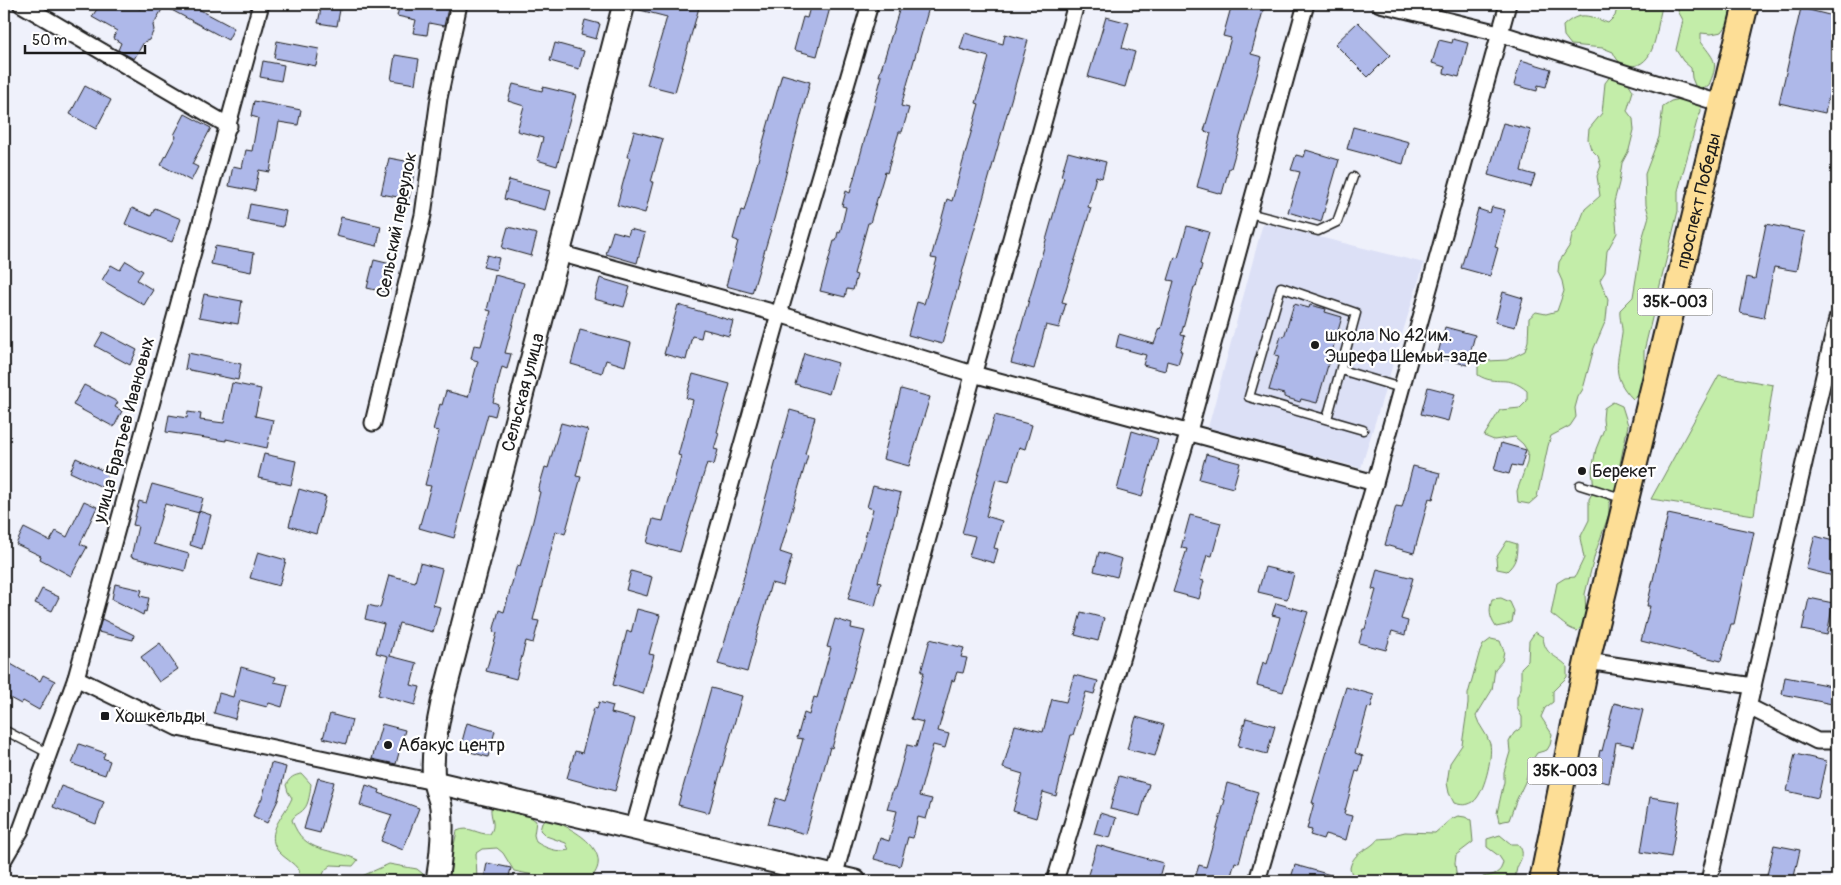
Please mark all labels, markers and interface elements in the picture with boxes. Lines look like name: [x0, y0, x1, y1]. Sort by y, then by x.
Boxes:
scale bar: [25, 22, 145, 54]
text: 50 m: [32, 31, 67, 50]
street label: проспект Победы: [1671, 131, 1726, 271]
street label: Сельский переулок: [372, 150, 422, 300]
road number: 35К-003: [1638, 288, 1712, 316]
place label: школа № 42 им. Эшрефа Шемьи-заде: [1325, 324, 1487, 368]
street label: Сельская улица: [496, 331, 549, 454]
street label: улица Братьев Ивановых: [88, 335, 160, 526]
marker: школа № 42 им. Эшрефа Шемьи-заде: [1309, 339, 1321, 351]
place label: Берекет: [1592, 460, 1656, 483]
marker: Берекет: [1576, 465, 1588, 477]
place label: Хошкельды: [115, 705, 205, 728]
marker: Хошкельды: [99, 710, 111, 722]
place label: Абакус центр: [398, 734, 505, 757]
marker: Абакус центр: [382, 739, 394, 751]
road number: 35К-003: [1528, 758, 1602, 784]

